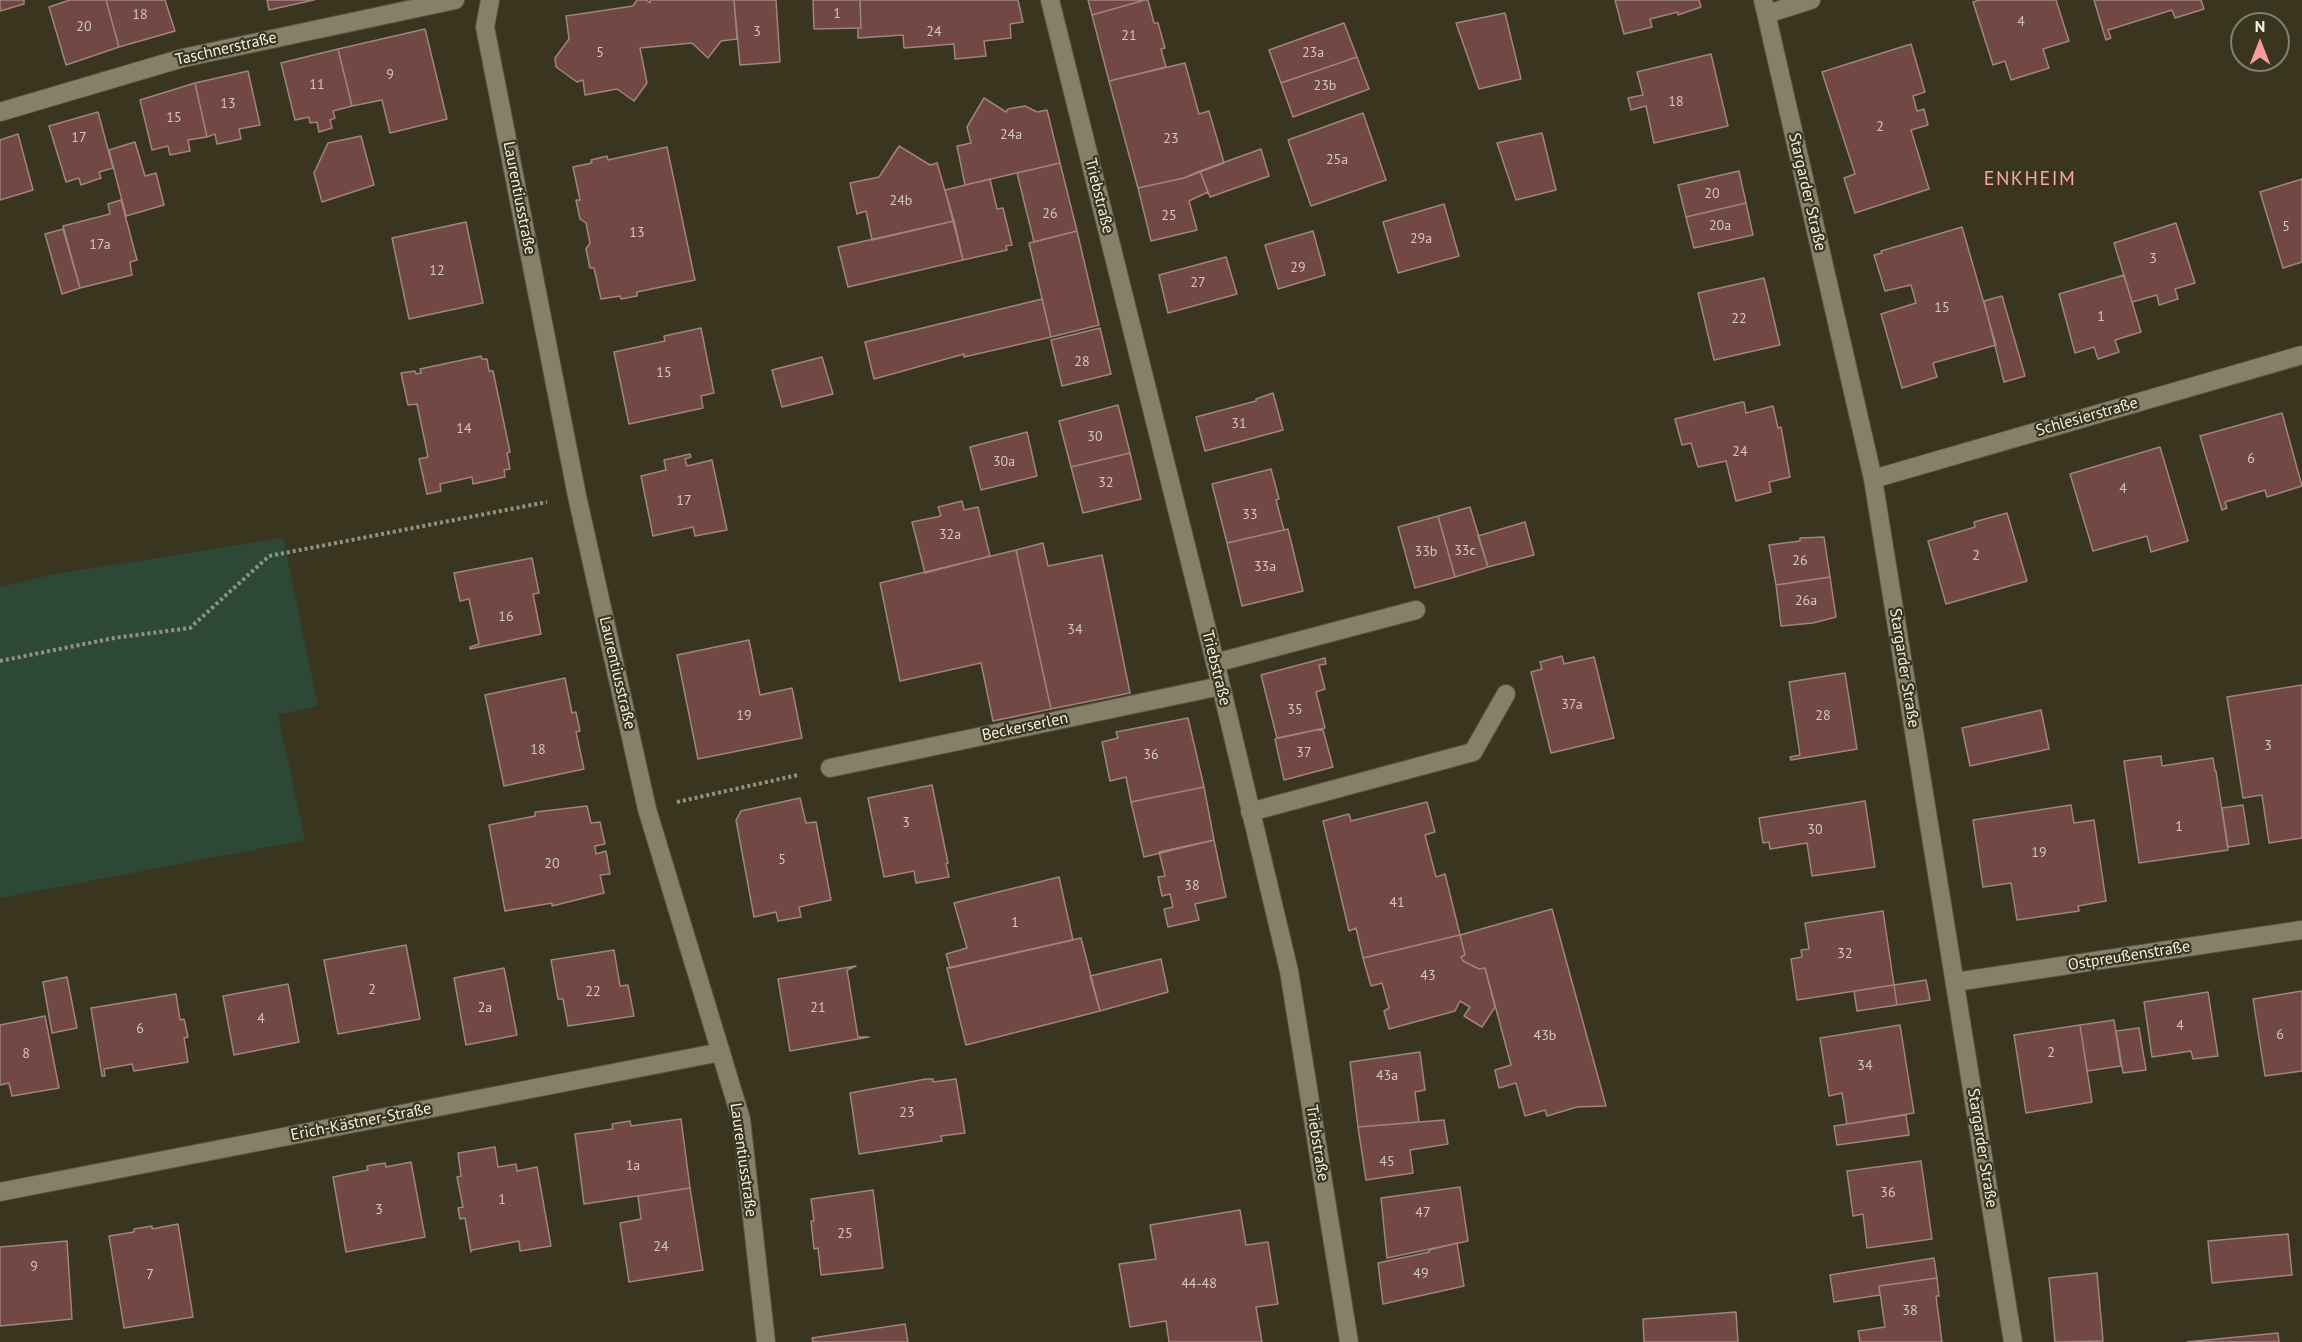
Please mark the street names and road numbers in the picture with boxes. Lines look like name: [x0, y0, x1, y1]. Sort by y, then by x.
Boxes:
street label: Taschnerstraße: [174, 28, 278, 70]
street label: Stargarder Straße: [1784, 131, 1830, 253]
street label: Laurentiusstraße: [499, 140, 539, 256]
street label: Triebstraße: [1080, 156, 1118, 236]
street label: Schlesierstraße: [2034, 393, 2140, 441]
street label: Stargarder Straße: [1885, 607, 1923, 729]
street label: Laurentiusstraße: [595, 615, 639, 731]
street label: Triebstraße: [1197, 628, 1235, 708]
street label: Beckerserlen: [980, 709, 1070, 745]
street label: Ostpreußenstraße: [2067, 937, 2191, 975]
street label: Stargarder Straße: [1963, 1087, 2001, 1209]
street label: Erich-Kästner-Straße: [289, 1099, 433, 1145]
street label: Laurentiusstraße: [725, 1102, 761, 1218]
street label: Triebstraße: [1302, 1104, 1332, 1182]

